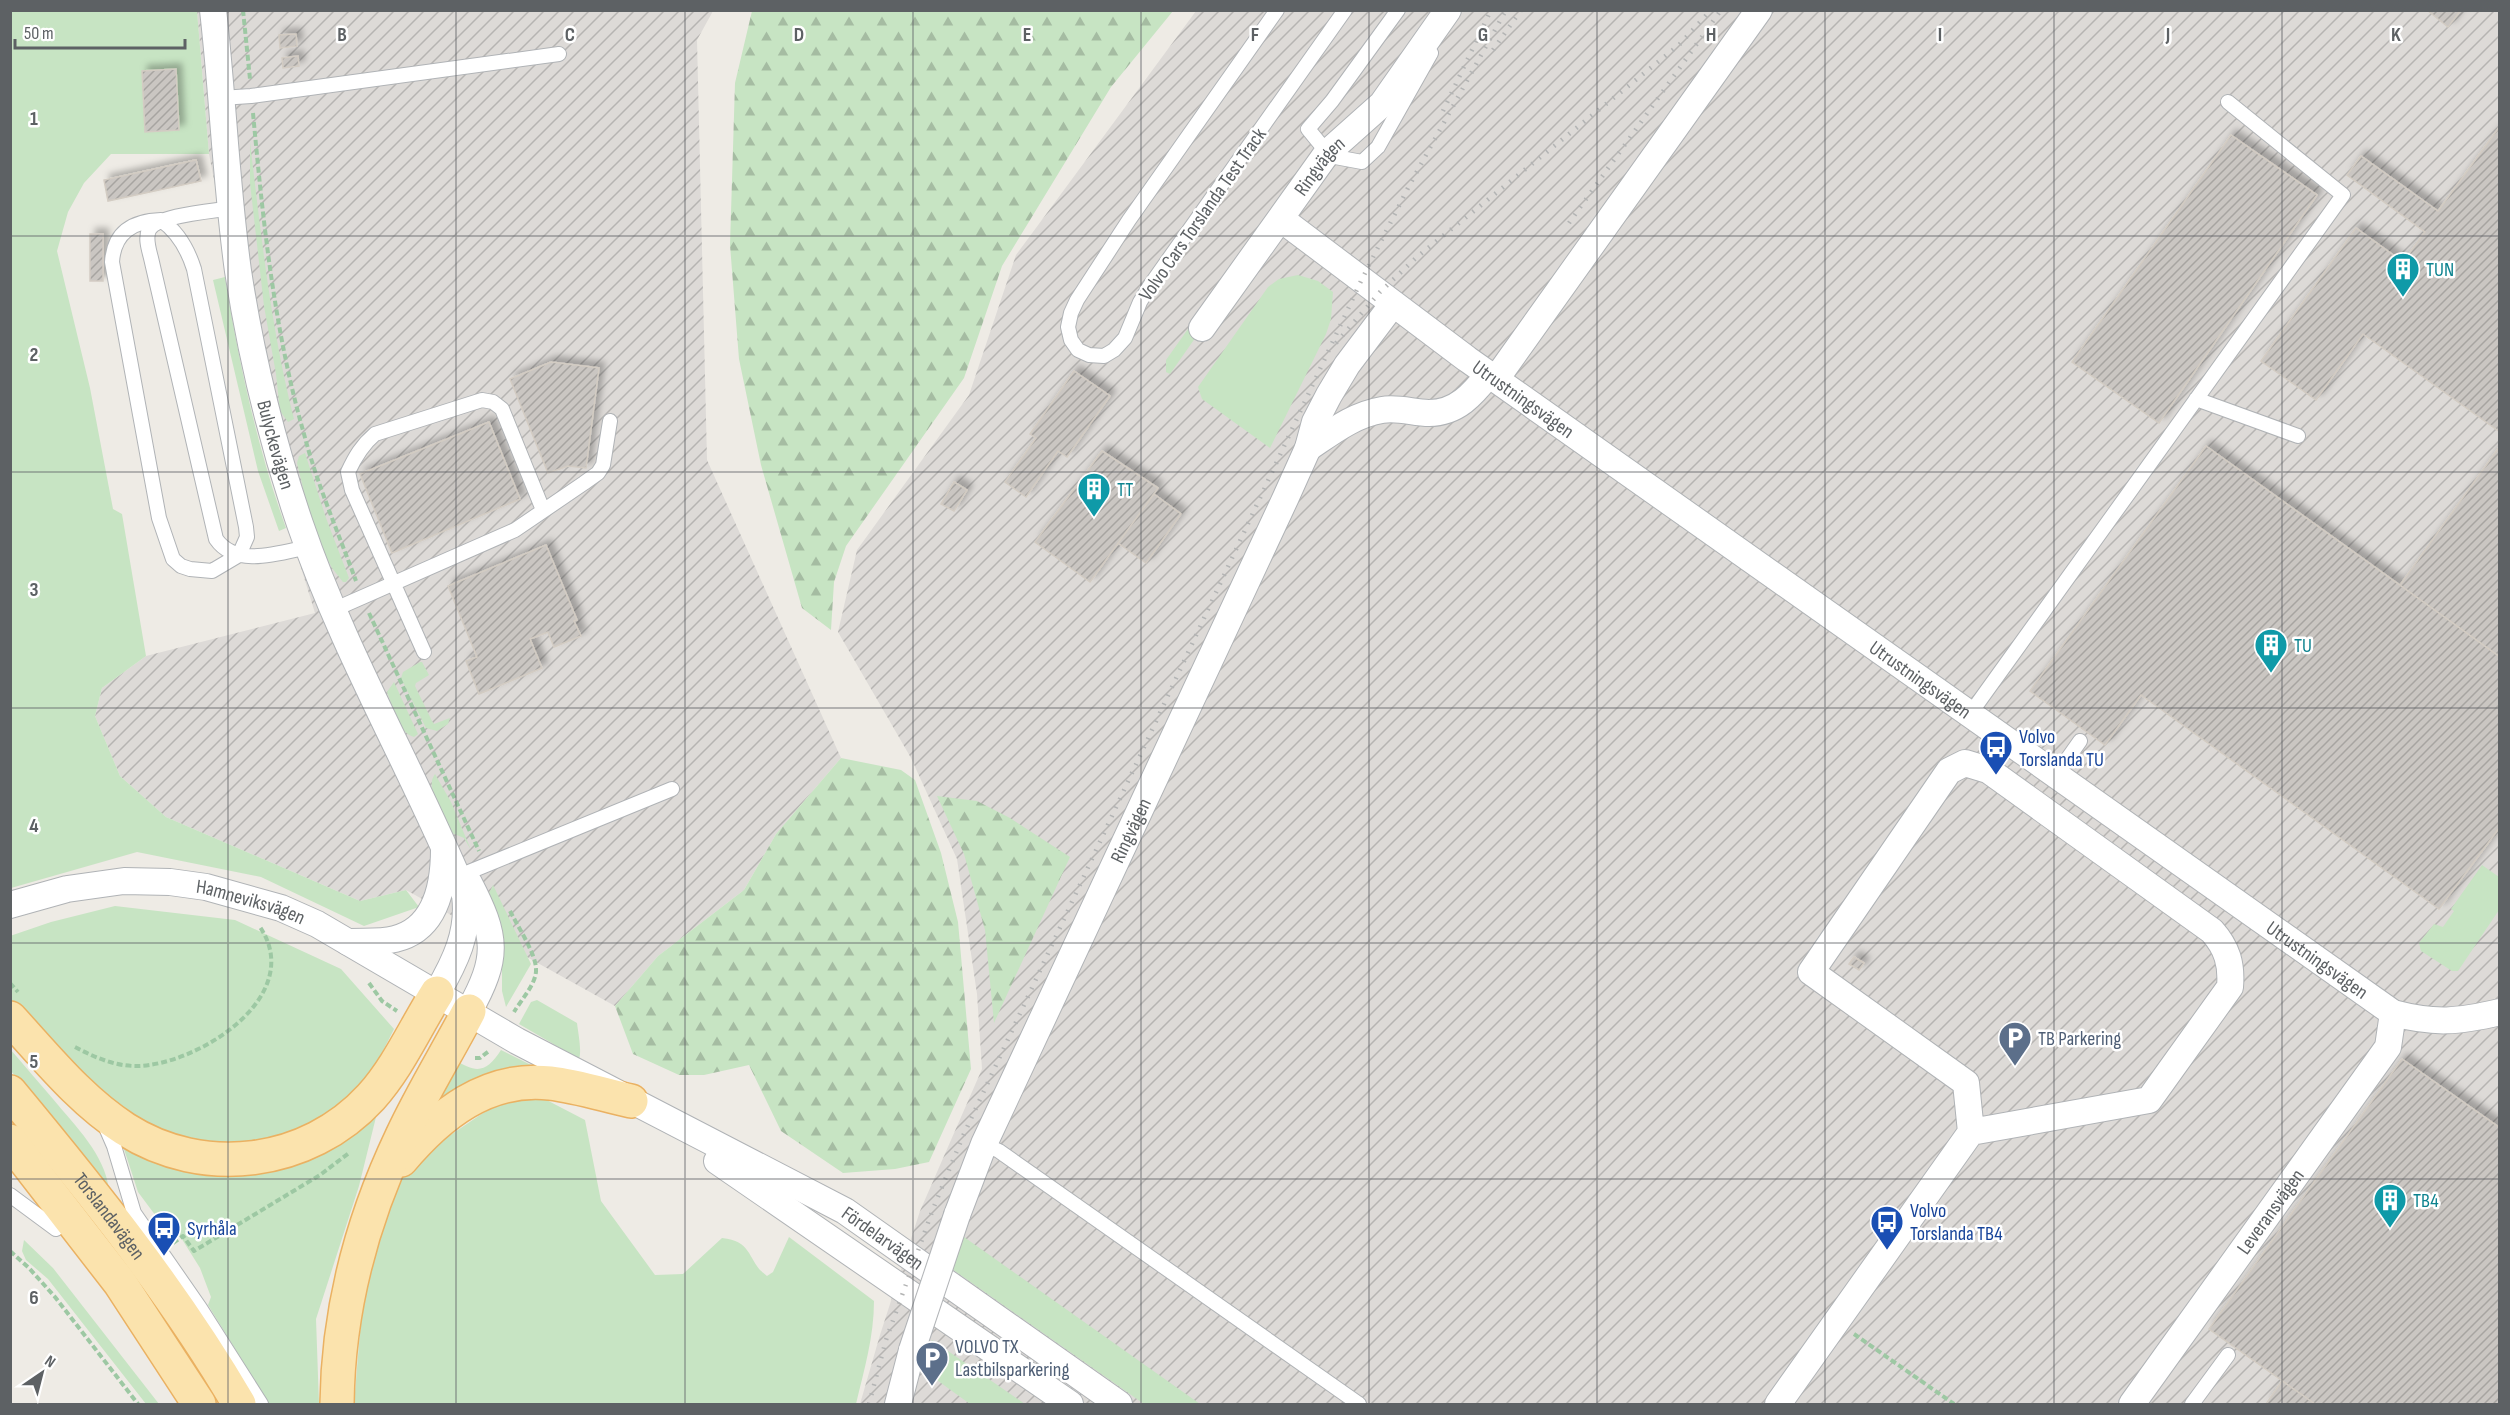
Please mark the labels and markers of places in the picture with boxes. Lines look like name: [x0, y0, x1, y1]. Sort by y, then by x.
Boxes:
building icon: TUN: [2385, 251, 2421, 298]
place label: TUN: [2426, 258, 2454, 282]
building icon: TT: [1076, 471, 1112, 518]
place label: TT: [1117, 478, 1133, 502]
building icon: TU: [2253, 627, 2289, 674]
place label: TU: [2294, 634, 2312, 658]
place label: Volvo Torslanda TU: [2019, 725, 2104, 772]
bus stop icon: Volvo Torslanda TU: [1978, 729, 2014, 776]
parking icon: TB Parkering: [1997, 1020, 2033, 1067]
place label: TB Parkering: [2038, 1027, 2121, 1051]
building icon: TB4: [2372, 1182, 2408, 1229]
place label: TB4: [2413, 1189, 2439, 1213]
place label: Volvo Torslanda TB4: [1910, 1199, 2003, 1246]
bus stop icon: Volvo Torslanda TB4: [1869, 1204, 1905, 1251]
bus stop icon: Syrhåla: [146, 1210, 182, 1257]
place label: Syrhåla: [187, 1217, 237, 1241]
place label: VOLVO TX Lastbilsparkering: [955, 1335, 1069, 1382]
parking icon: VOLVO TX Lastbilsparkering: [914, 1340, 950, 1387]

